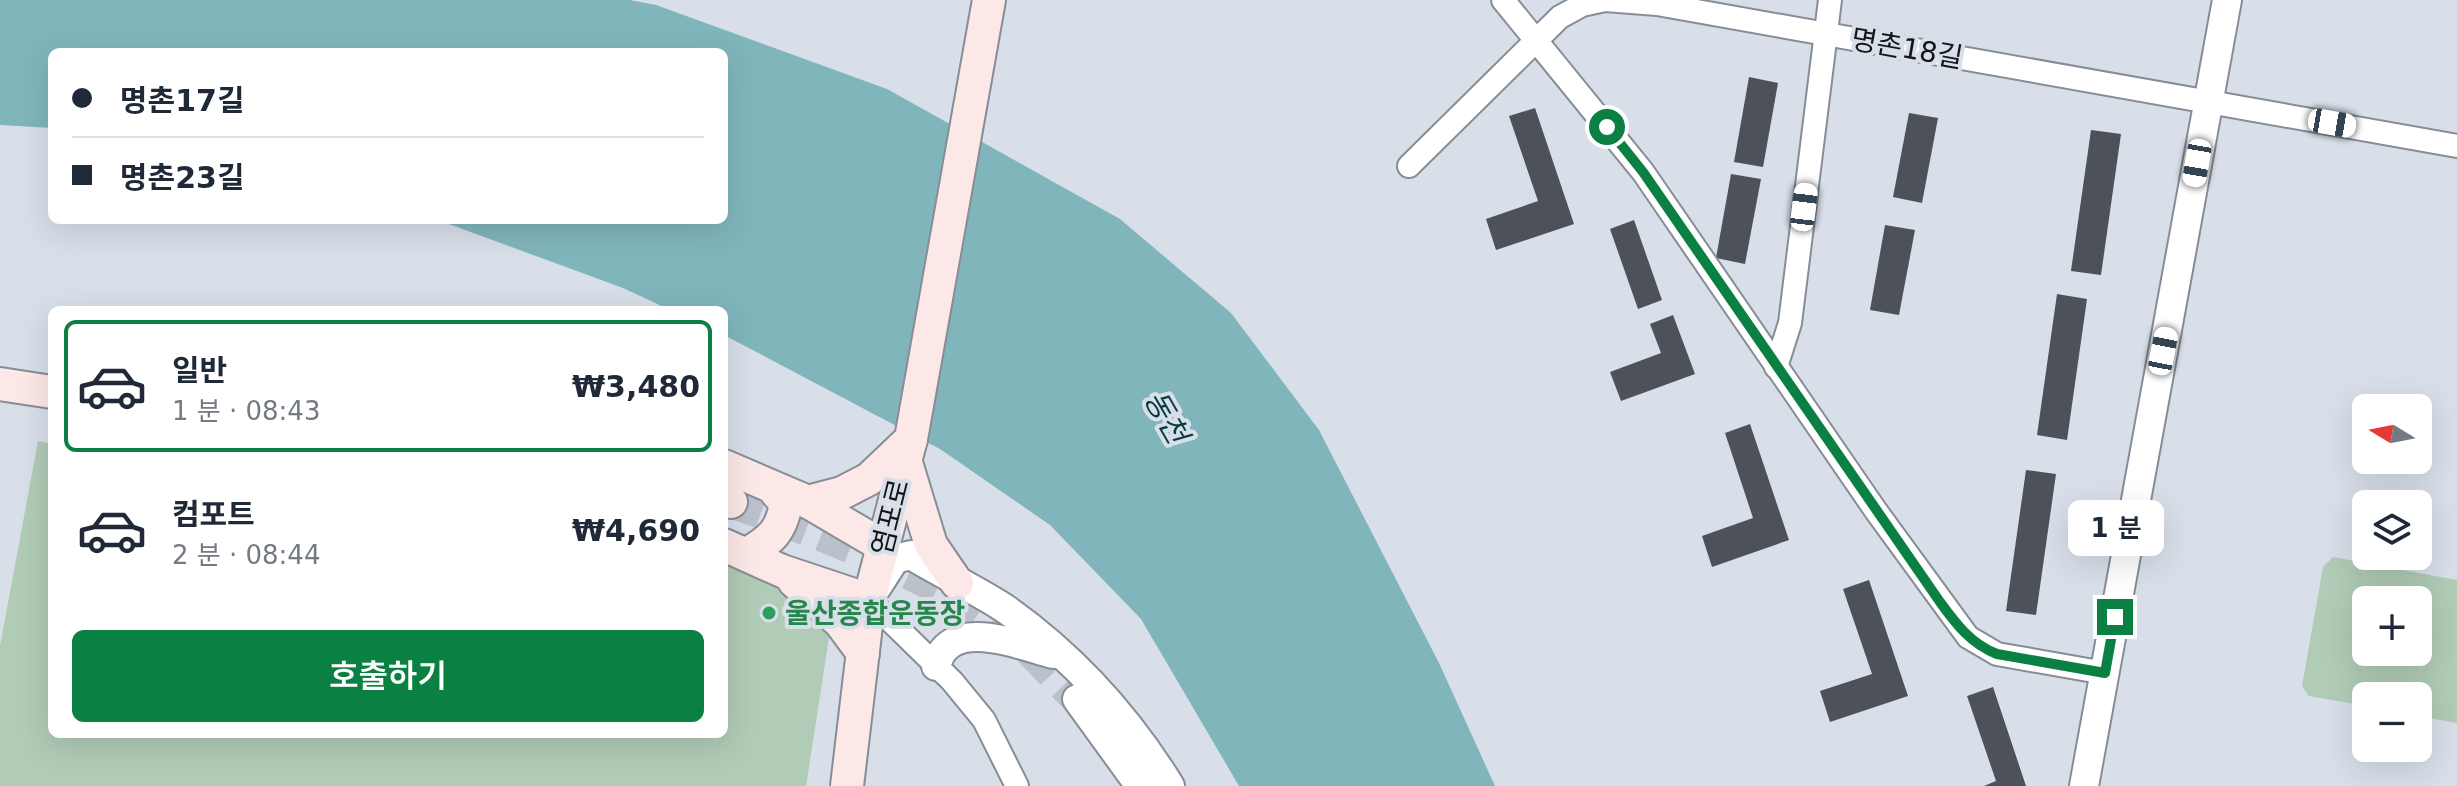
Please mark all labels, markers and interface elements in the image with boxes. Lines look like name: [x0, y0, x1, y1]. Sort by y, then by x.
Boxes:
street label: 명촌18길: [1848, 22, 1965, 75]
text: 명촌17길: [120, 83, 245, 118]
car: [2306, 107, 2358, 139]
route start: [1589, 109, 1625, 145]
car: [2181, 137, 2213, 189]
text: 명촌23길: [120, 160, 245, 195]
car: [1789, 182, 1819, 232]
car: [2147, 325, 2179, 377]
icon: car: [76, 350, 148, 422]
text: 일반: [172, 353, 227, 388]
text: ₩3,480: [572, 369, 700, 404]
water label: 동천: [1137, 384, 1197, 452]
north arrow: [2352, 394, 2432, 474]
map controls: [2352, 394, 2432, 762]
text: 1 분 · 08:43: [172, 396, 320, 426]
street label: 염포로: [865, 476, 916, 559]
button: layers: [2352, 490, 2432, 570]
icon: car: [76, 494, 148, 566]
text: 컴포트: [172, 497, 255, 532]
callout: 1 분: [2067, 501, 2163, 557]
text: ₩4,690: [572, 513, 700, 548]
text: 1 분: [2090, 513, 2142, 543]
text: 2 분 · 08:44: [172, 540, 320, 570]
button: +: [2352, 586, 2432, 666]
place label: 울산종합운동장: [785, 597, 965, 630]
route end: [2097, 599, 2133, 635]
marker: 울산종합운동장: [760, 604, 778, 622]
button: 호출하기: [72, 630, 704, 722]
button: −: [2352, 682, 2432, 762]

